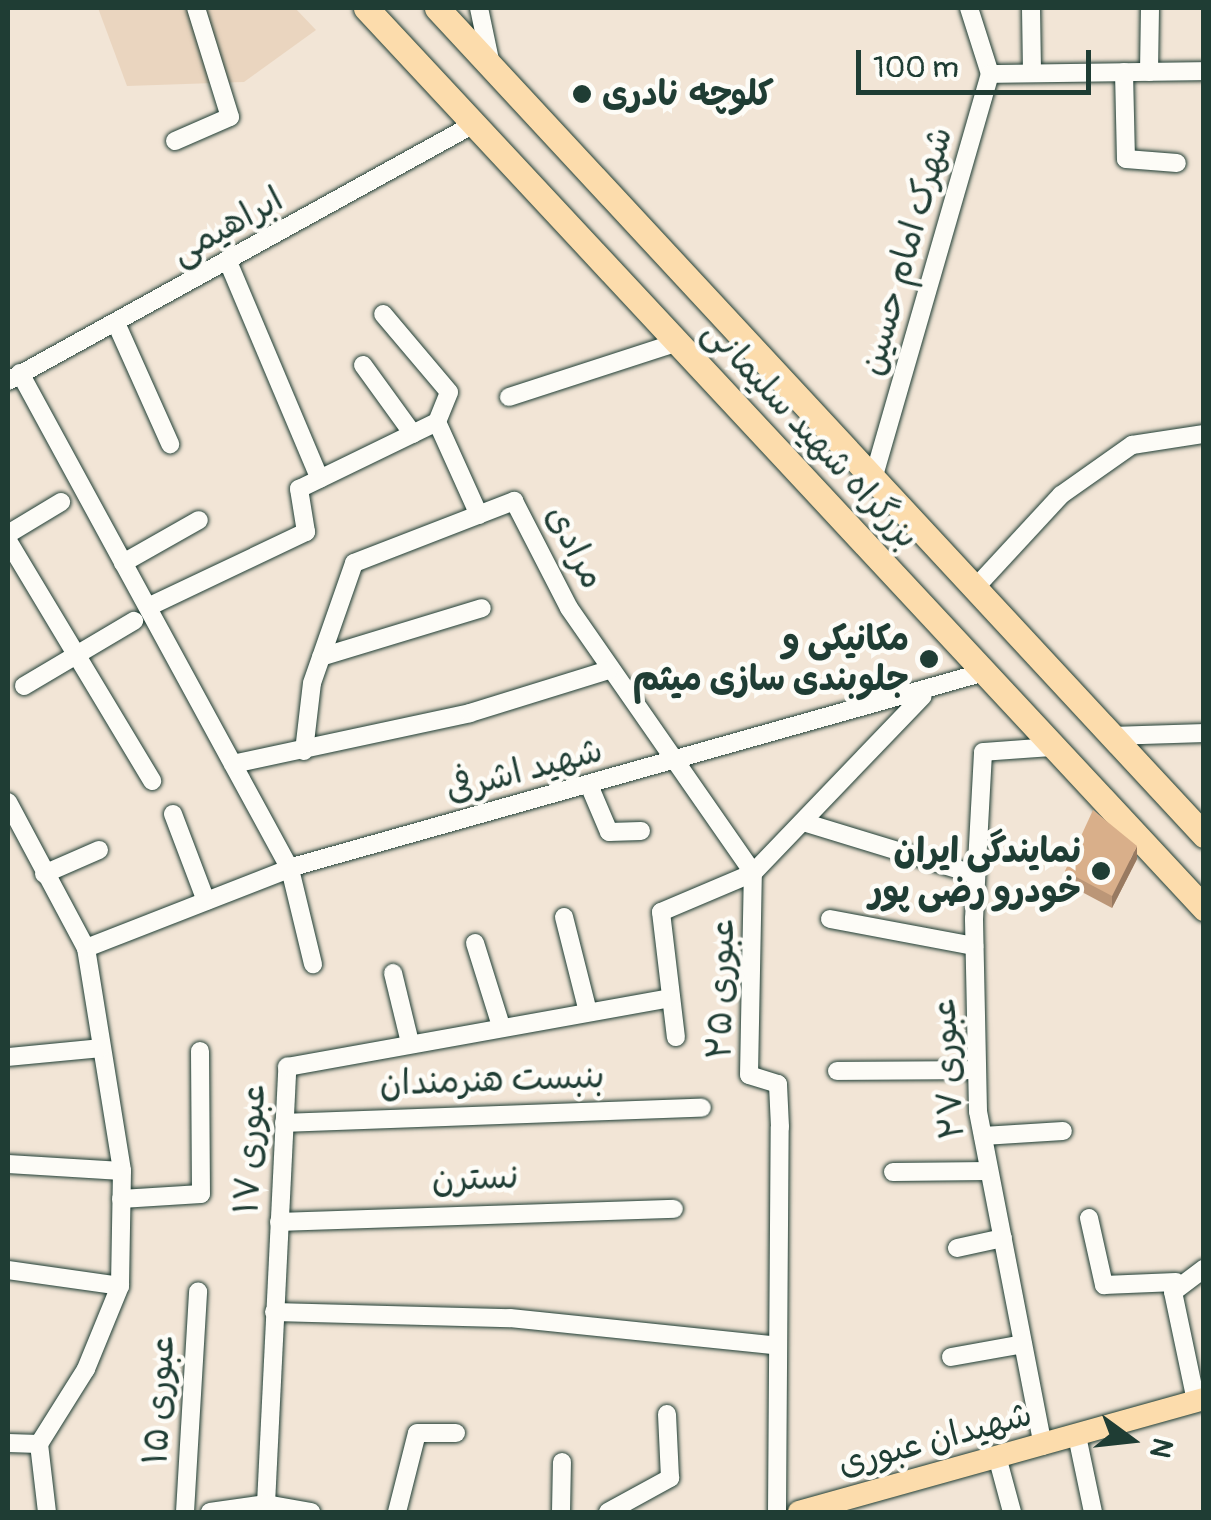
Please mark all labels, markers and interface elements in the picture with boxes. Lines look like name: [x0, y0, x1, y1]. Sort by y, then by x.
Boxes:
scale bar: [861, 30, 1096, 92]
text: 100 m: [873, 49, 959, 86]
place label: کلوچه نادری: [602, 73, 774, 115]
marker: کلوچه نادری: [571, 83, 593, 105]
street label: شهرک امام حسین: [850, 122, 962, 380]
street label: ابراهیمی: [164, 178, 290, 274]
street label: بزرگراه شهید سلیمانی: [694, 311, 928, 557]
street label: مرادی: [536, 498, 614, 596]
place label: مکانیکی و جلوبندی سازی میثم: [633, 618, 909, 700]
marker: مکانیکی و جلوبندی سازی میثم: [918, 648, 940, 670]
street label: شهید اشرفی: [441, 729, 607, 811]
place label: نمایندگی ایران خودرو رضی پور: [869, 830, 1081, 912]
marker: نمایندگی ایران خودرو رضی پور: [1090, 860, 1112, 882]
street label: عبوری ۲۵: [699, 918, 743, 1060]
street label: عبوری ۲۷: [922, 997, 974, 1141]
street label: بنبست هنرمندان: [379, 1055, 605, 1105]
street label: عبوری ۱۷: [226, 1083, 274, 1215]
street label: نسترن: [431, 1155, 519, 1201]
street label: عبوری ۱۵: [135, 1334, 183, 1466]
north arrow: [1081, 1390, 1181, 1490]
street label: شهیدان عبوری: [833, 1393, 1037, 1485]
text: N: [1141, 1434, 1180, 1462]

